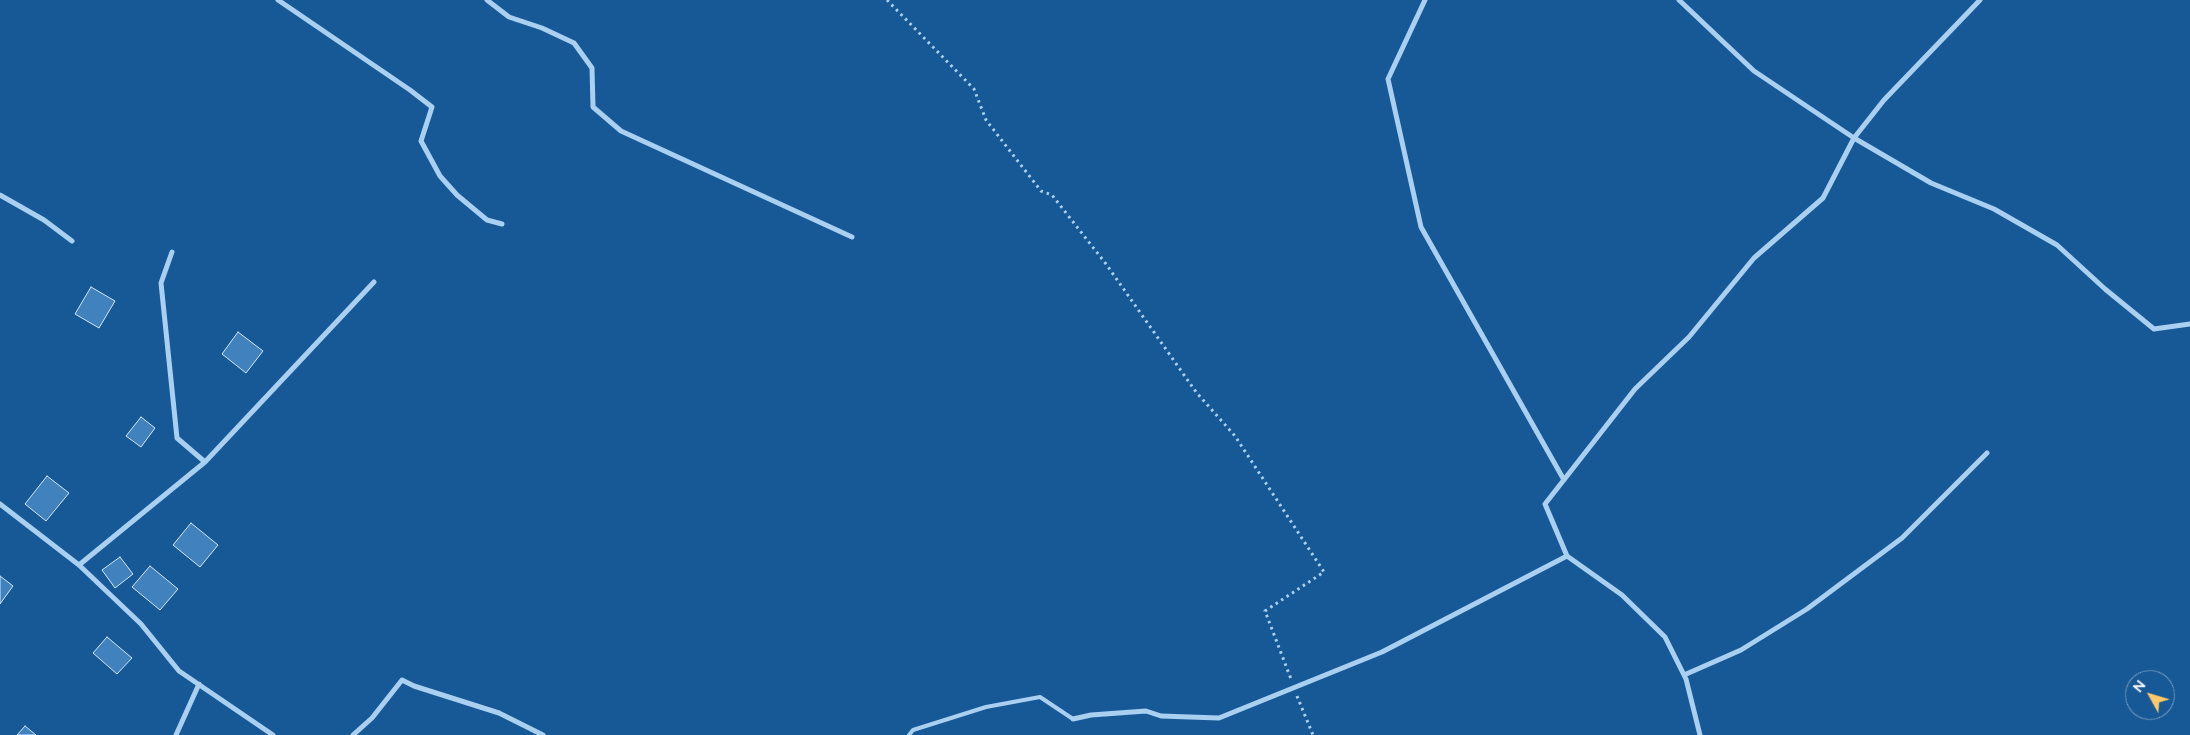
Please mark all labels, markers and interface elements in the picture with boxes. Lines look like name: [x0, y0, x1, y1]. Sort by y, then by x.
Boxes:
north arrow: [2125, 670, 2175, 720]
text: N: [2129, 676, 2149, 696]

